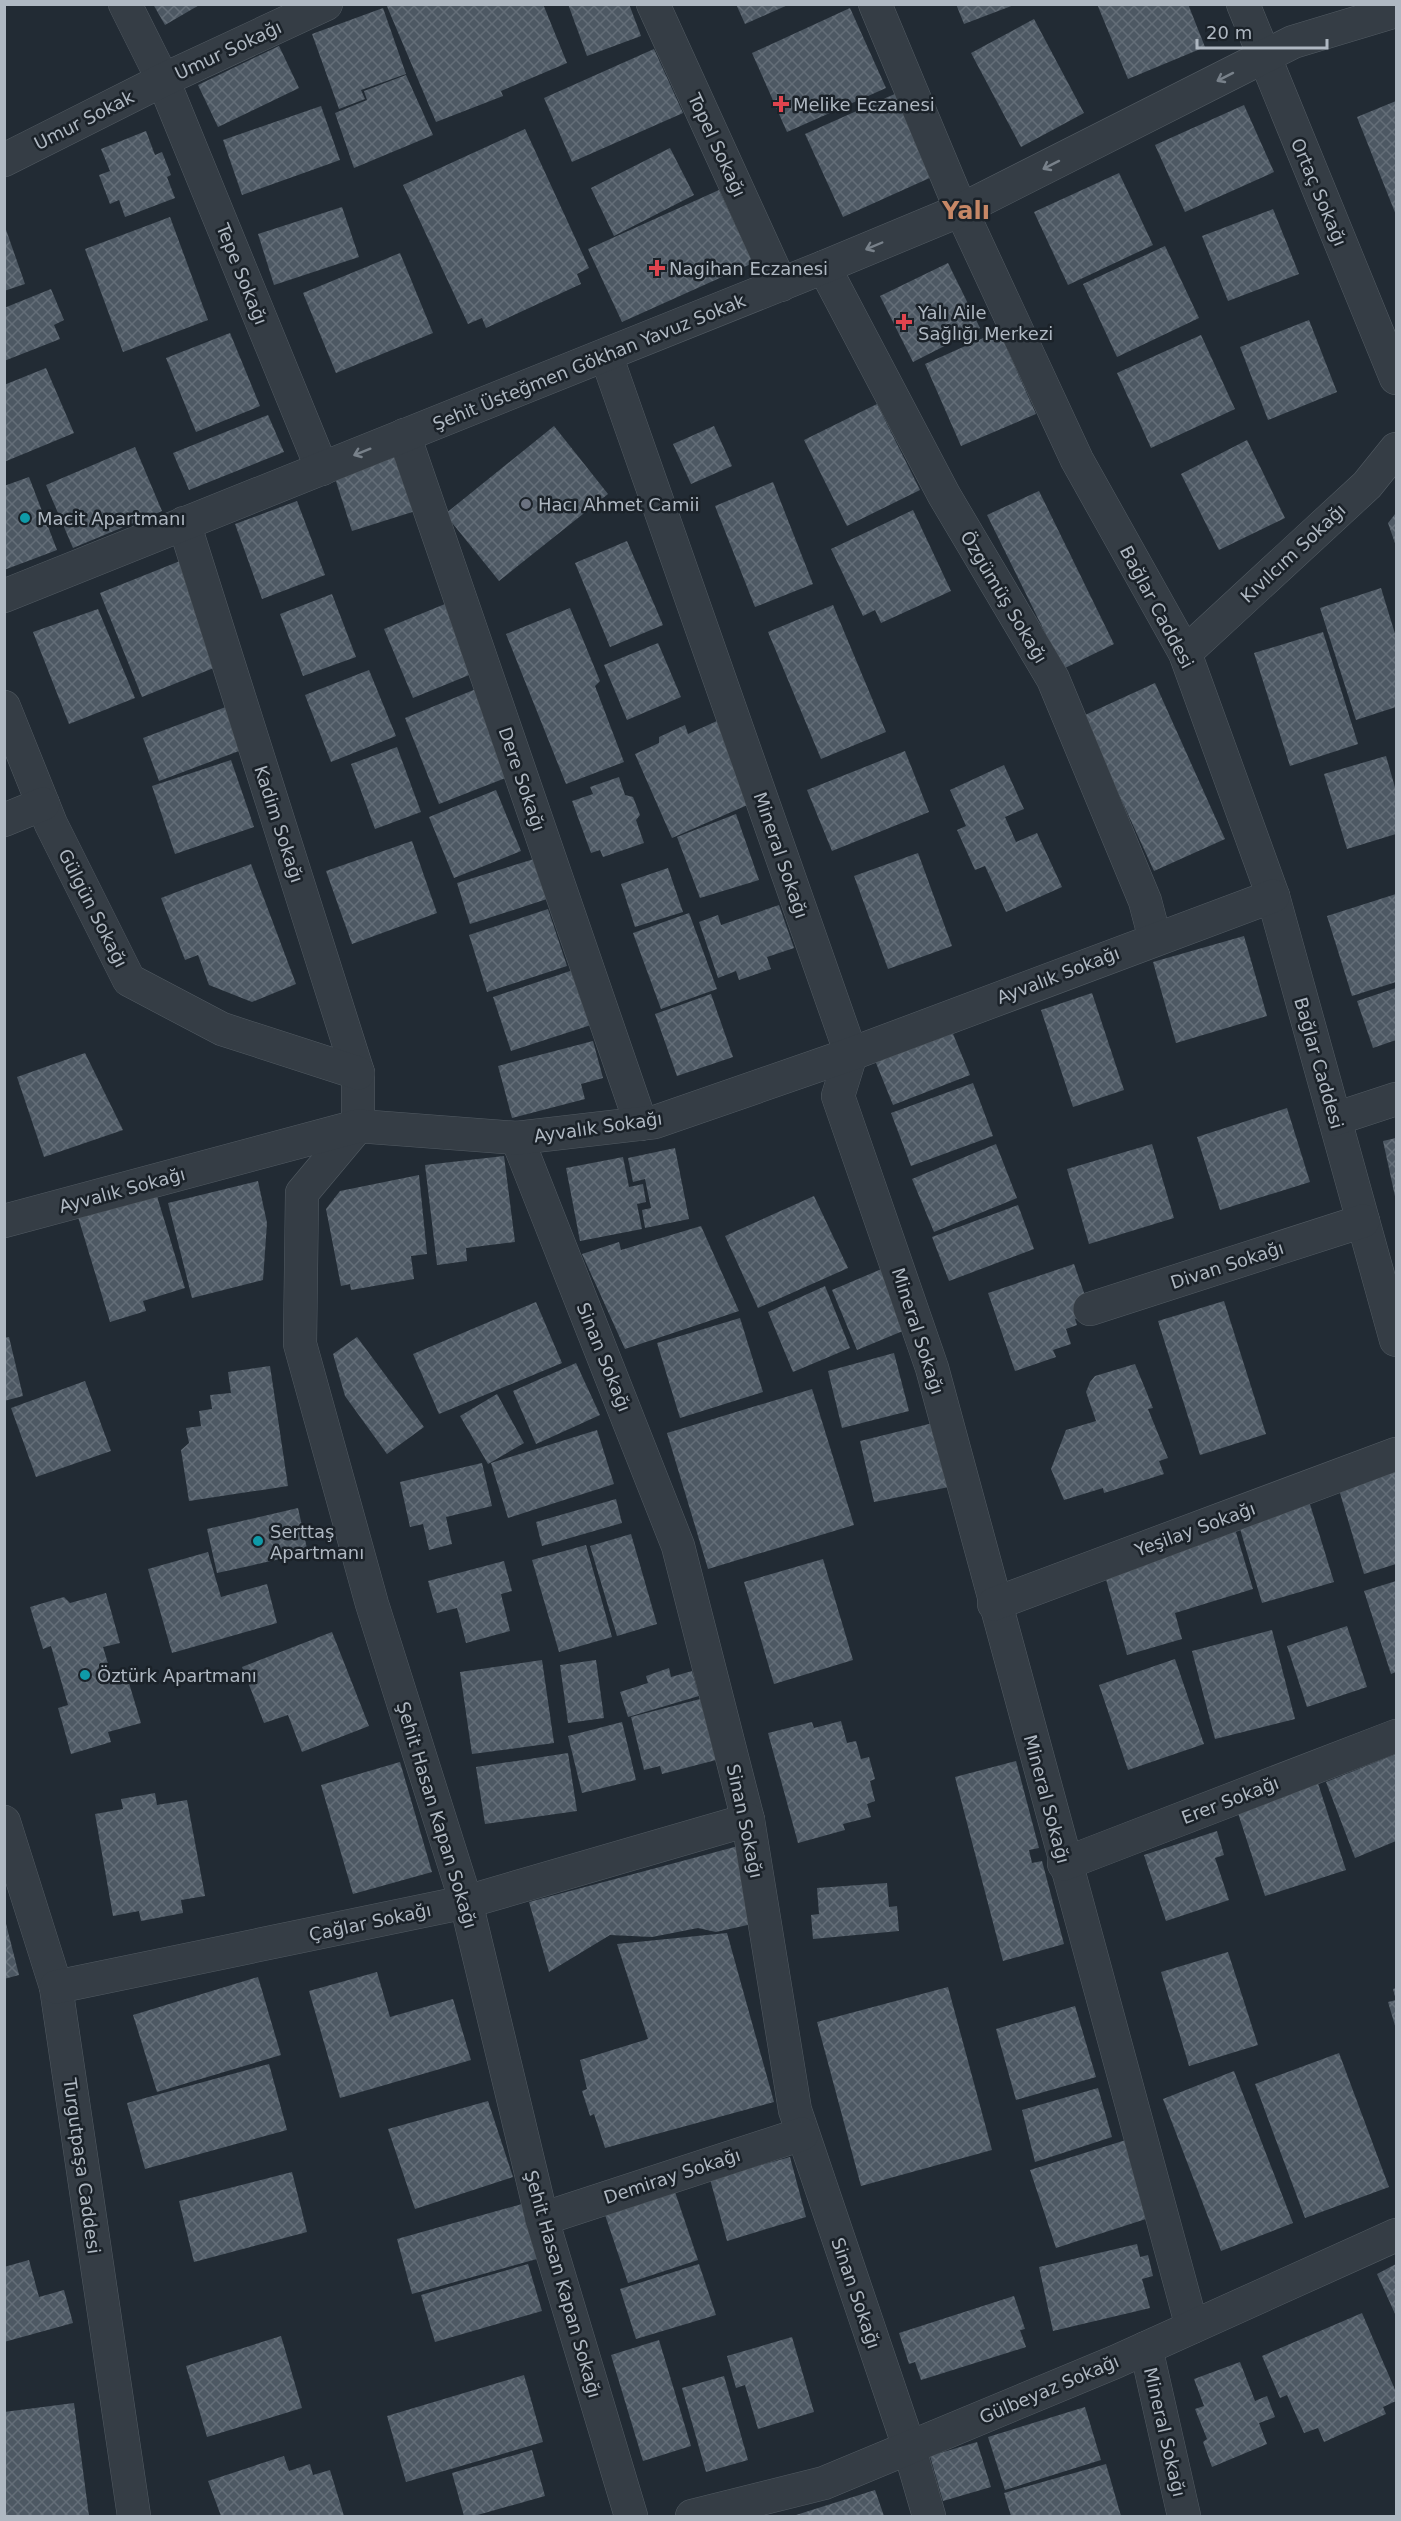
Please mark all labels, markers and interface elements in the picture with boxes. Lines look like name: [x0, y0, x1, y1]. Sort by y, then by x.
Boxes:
scale bar: [1197, 12, 1328, 50]
street label: Umur Sokağı: [171, 16, 285, 84]
text: 20 m: [1206, 22, 1252, 43]
one-way arrow: [1216, 72, 1234, 83]
street label: Umur Sokak: [31, 86, 138, 154]
street label: Topel Sokağı: [683, 89, 750, 200]
place label: Melike Eczanesi: [793, 94, 935, 115]
marker: Melike Eczanesi: [774, 97, 788, 111]
street label: Ortaç Sokağı: [1287, 135, 1351, 249]
one-way arrow: [1042, 159, 1060, 171]
district label: Yalı: [941, 197, 990, 225]
street label: Tepe Sokağı: [212, 219, 272, 328]
one-way arrow: [865, 241, 883, 253]
place label: Nagihan Eczanesi: [669, 258, 828, 279]
marker: Nagihan Eczanesi: [650, 261, 664, 275]
street label: Şehit Üsteğmen Gökhan Yavuz Sokak: [430, 289, 749, 435]
place label: Yalı Aile Sağlığı Merkezi: [917, 302, 1053, 344]
marker: Yalı Aile Sağlığı Merkezi: [895, 313, 913, 331]
one-way arrow: [353, 447, 371, 458]
place label: Hacı Ahmet Camii: [538, 494, 699, 515]
marker: Hacı Ahmet Camii: [519, 497, 533, 511]
street label: Kıvılcım Sokağı: [1236, 499, 1350, 607]
place label: Macit Apartmanı: [37, 508, 185, 529]
marker: Macit Apartmanı: [18, 511, 32, 525]
street label: Özgümüş Sokağı: [956, 527, 1052, 667]
street label: Bağlar Caddesi: [1116, 542, 1198, 672]
street label: Dere Sokağı: [494, 724, 550, 834]
street label: Kadim Sokağı: [250, 763, 308, 885]
street label: Mineral Sokağı: [750, 789, 812, 921]
street label: Gülgün Sokağı: [54, 845, 132, 971]
street label: Ayvalık Sokağı: [994, 942, 1122, 1008]
street label: Bağlar Caddesi: [1290, 995, 1348, 1131]
street label: Ayvalık Sokağı: [532, 1108, 664, 1146]
street label: Ayvalık Sokağı: [57, 1163, 187, 1217]
street label: Divan Sokağı: [1168, 1237, 1286, 1293]
street label: Mineral Sokağı: [888, 1265, 948, 1397]
street label: Sinan Sokağı: [573, 1299, 635, 1415]
street label: Yeşilay Sokağı: [1131, 1498, 1258, 1561]
place label: Serttaş Apartmanı: [270, 1521, 364, 1563]
marker: Serttaş Apartmanı: [251, 1534, 265, 1548]
place label: Öztürk Apartmanı: [97, 1665, 257, 1686]
marker: Öztürk Apartmanı: [78, 1668, 92, 1682]
street label: Şehit Hasan Kapan Sokağı: [392, 1699, 482, 1931]
street label: Mineral Sokağı: [1020, 1732, 1074, 1866]
street label: Sinan Sokağı: [723, 1762, 767, 1880]
street label: Erer Sokağı: [1178, 1772, 1282, 1828]
street label: Çağlar Sokağı: [307, 1899, 433, 1945]
street label: Turgutpaşa Caddesi: [59, 2076, 105, 2255]
street label: Demiray Sokağı: [601, 2144, 743, 2208]
street label: Şehit Hasan Kapan Sokağı: [520, 2168, 606, 2400]
street label: Sinan Sokağı: [827, 2235, 885, 2351]
street label: Gülbeyaz Sokağı: [976, 2350, 1122, 2428]
street label: Mineral Sokağı: [1140, 2365, 1190, 2499]

